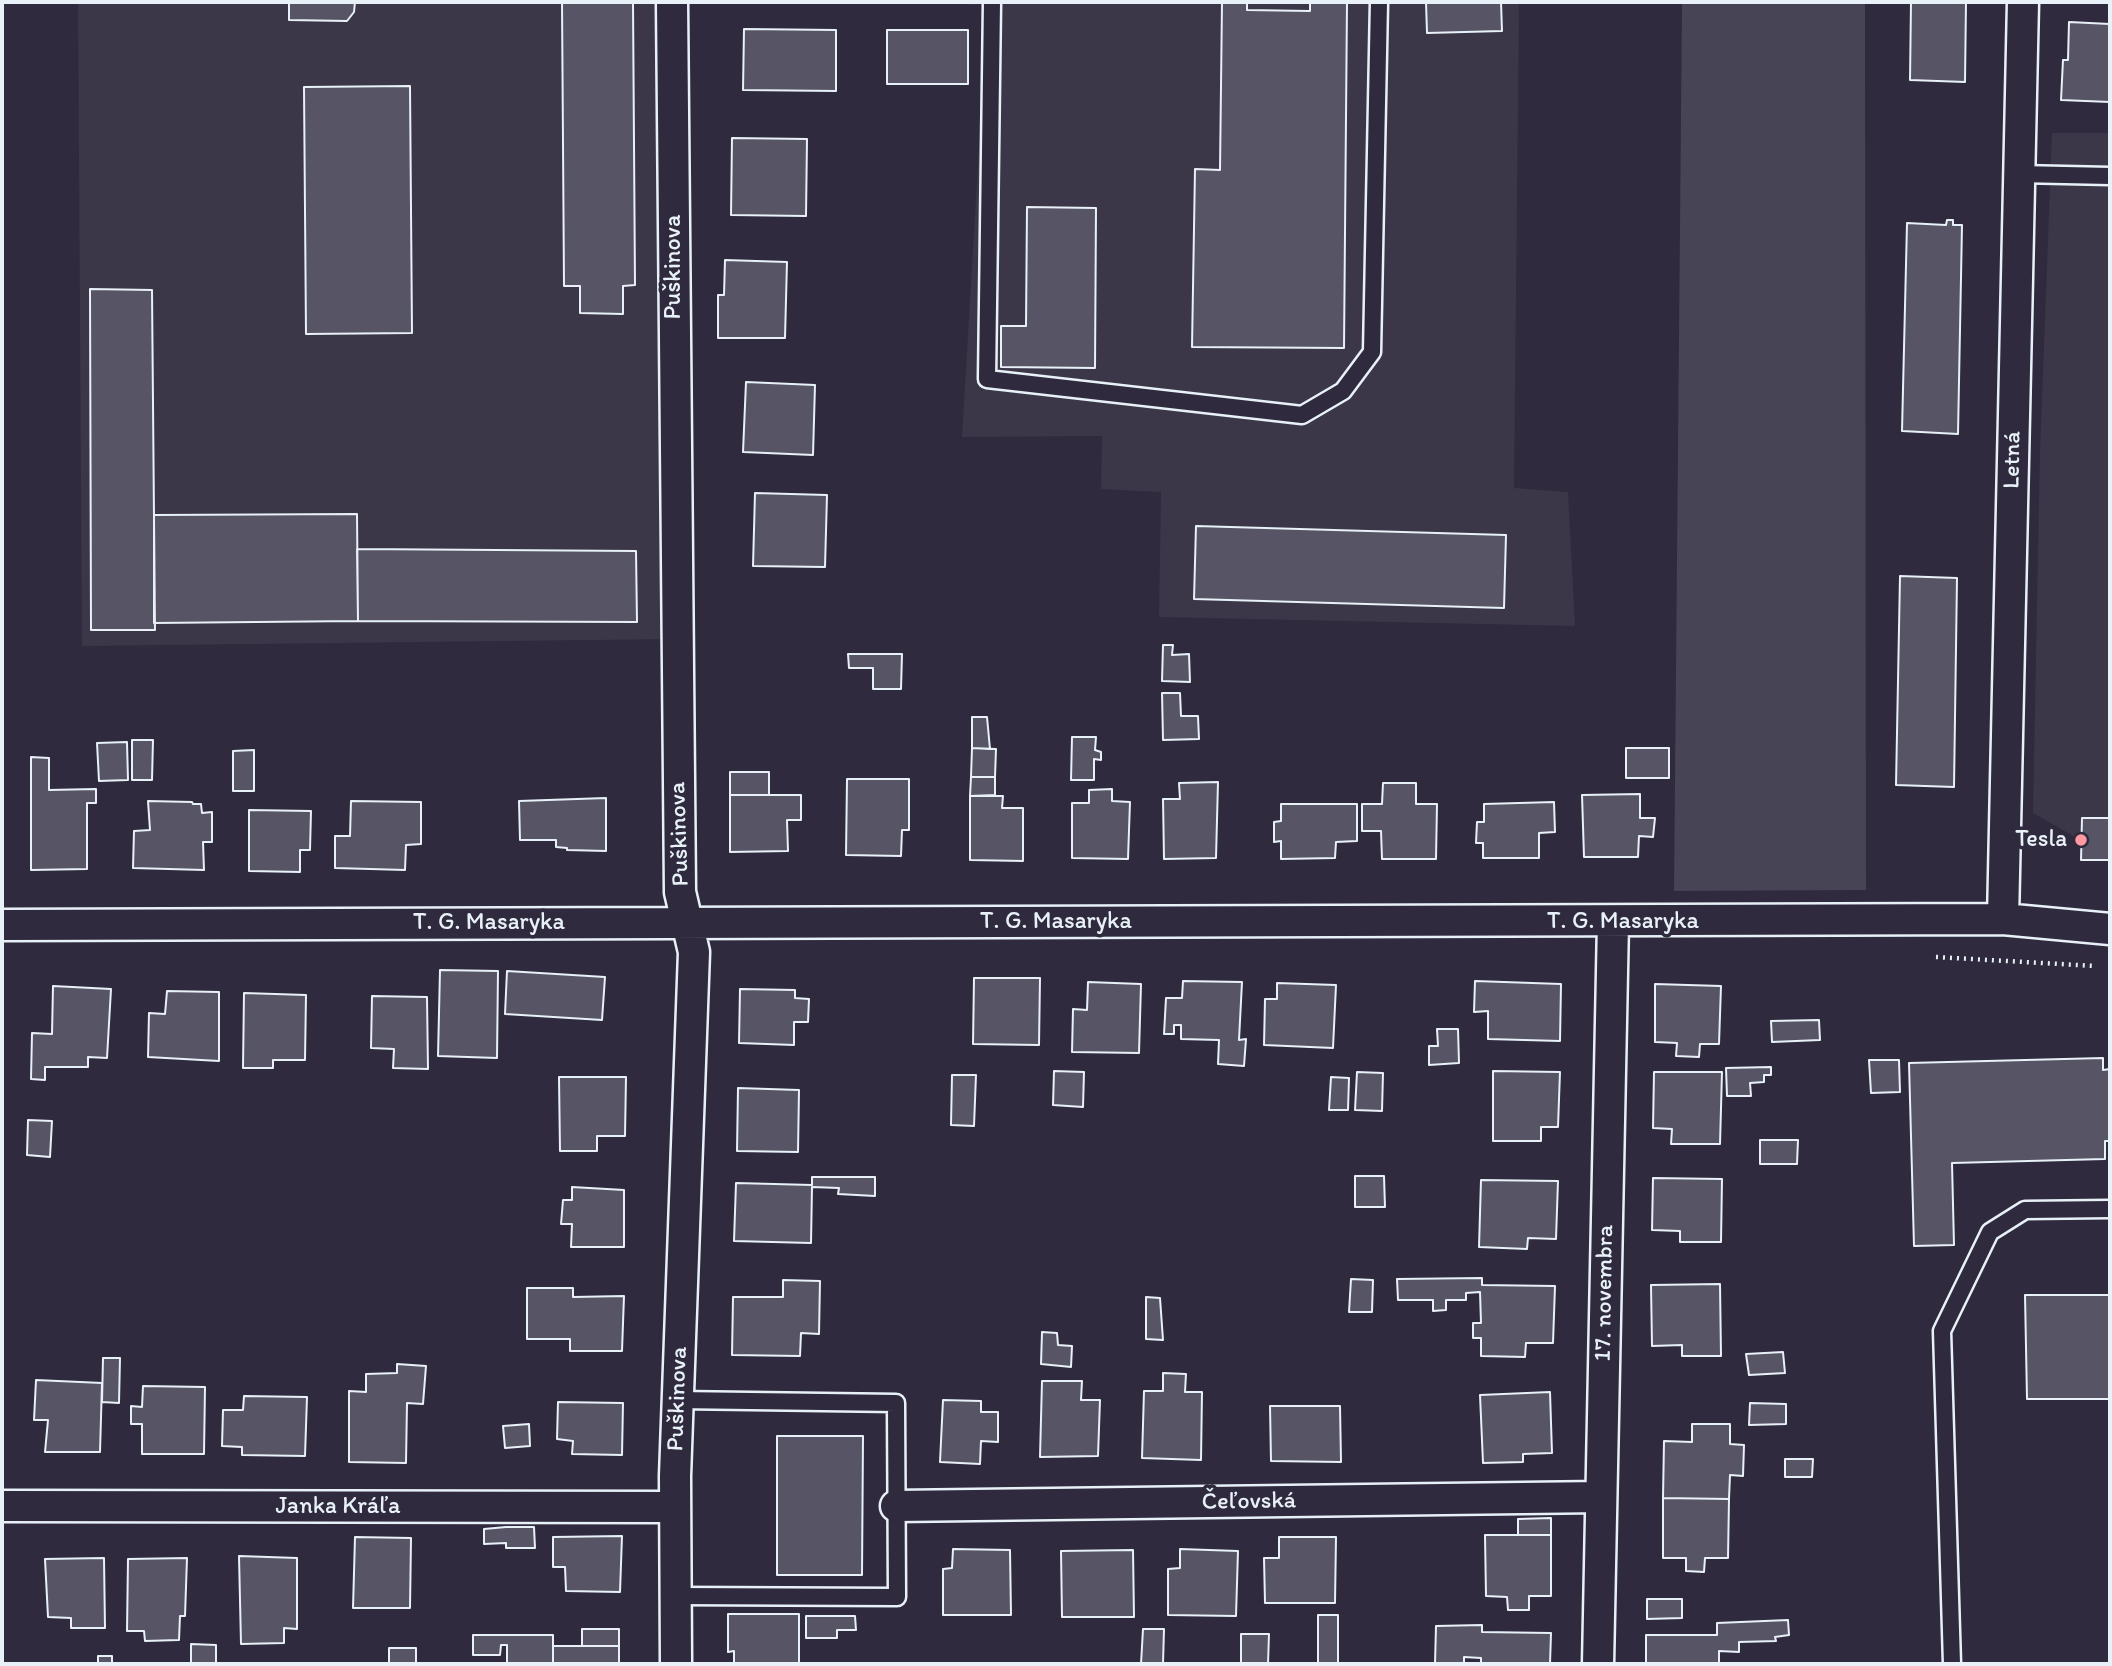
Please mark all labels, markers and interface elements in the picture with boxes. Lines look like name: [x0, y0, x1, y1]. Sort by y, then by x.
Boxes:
street label: Puškinova: [660, 215, 688, 319]
street label: Letná: [1998, 431, 2028, 489]
street label: Puškinova: [664, 781, 696, 887]
place label: Tesla: [2015, 826, 2067, 854]
marker: Tesla: [2073, 832, 2089, 848]
street label: T. G. Masaryka: [980, 908, 1132, 936]
street label: T. G. Masaryka: [1547, 908, 1699, 936]
street label: T. G. Masaryka: [413, 909, 565, 937]
street label: 17. novembra: [1589, 1224, 1621, 1362]
street label: Puškinova: [662, 1346, 694, 1452]
street label: Čeľovská: [1202, 1487, 1296, 1517]
street label: Janka Kráľa: [275, 1493, 401, 1521]

